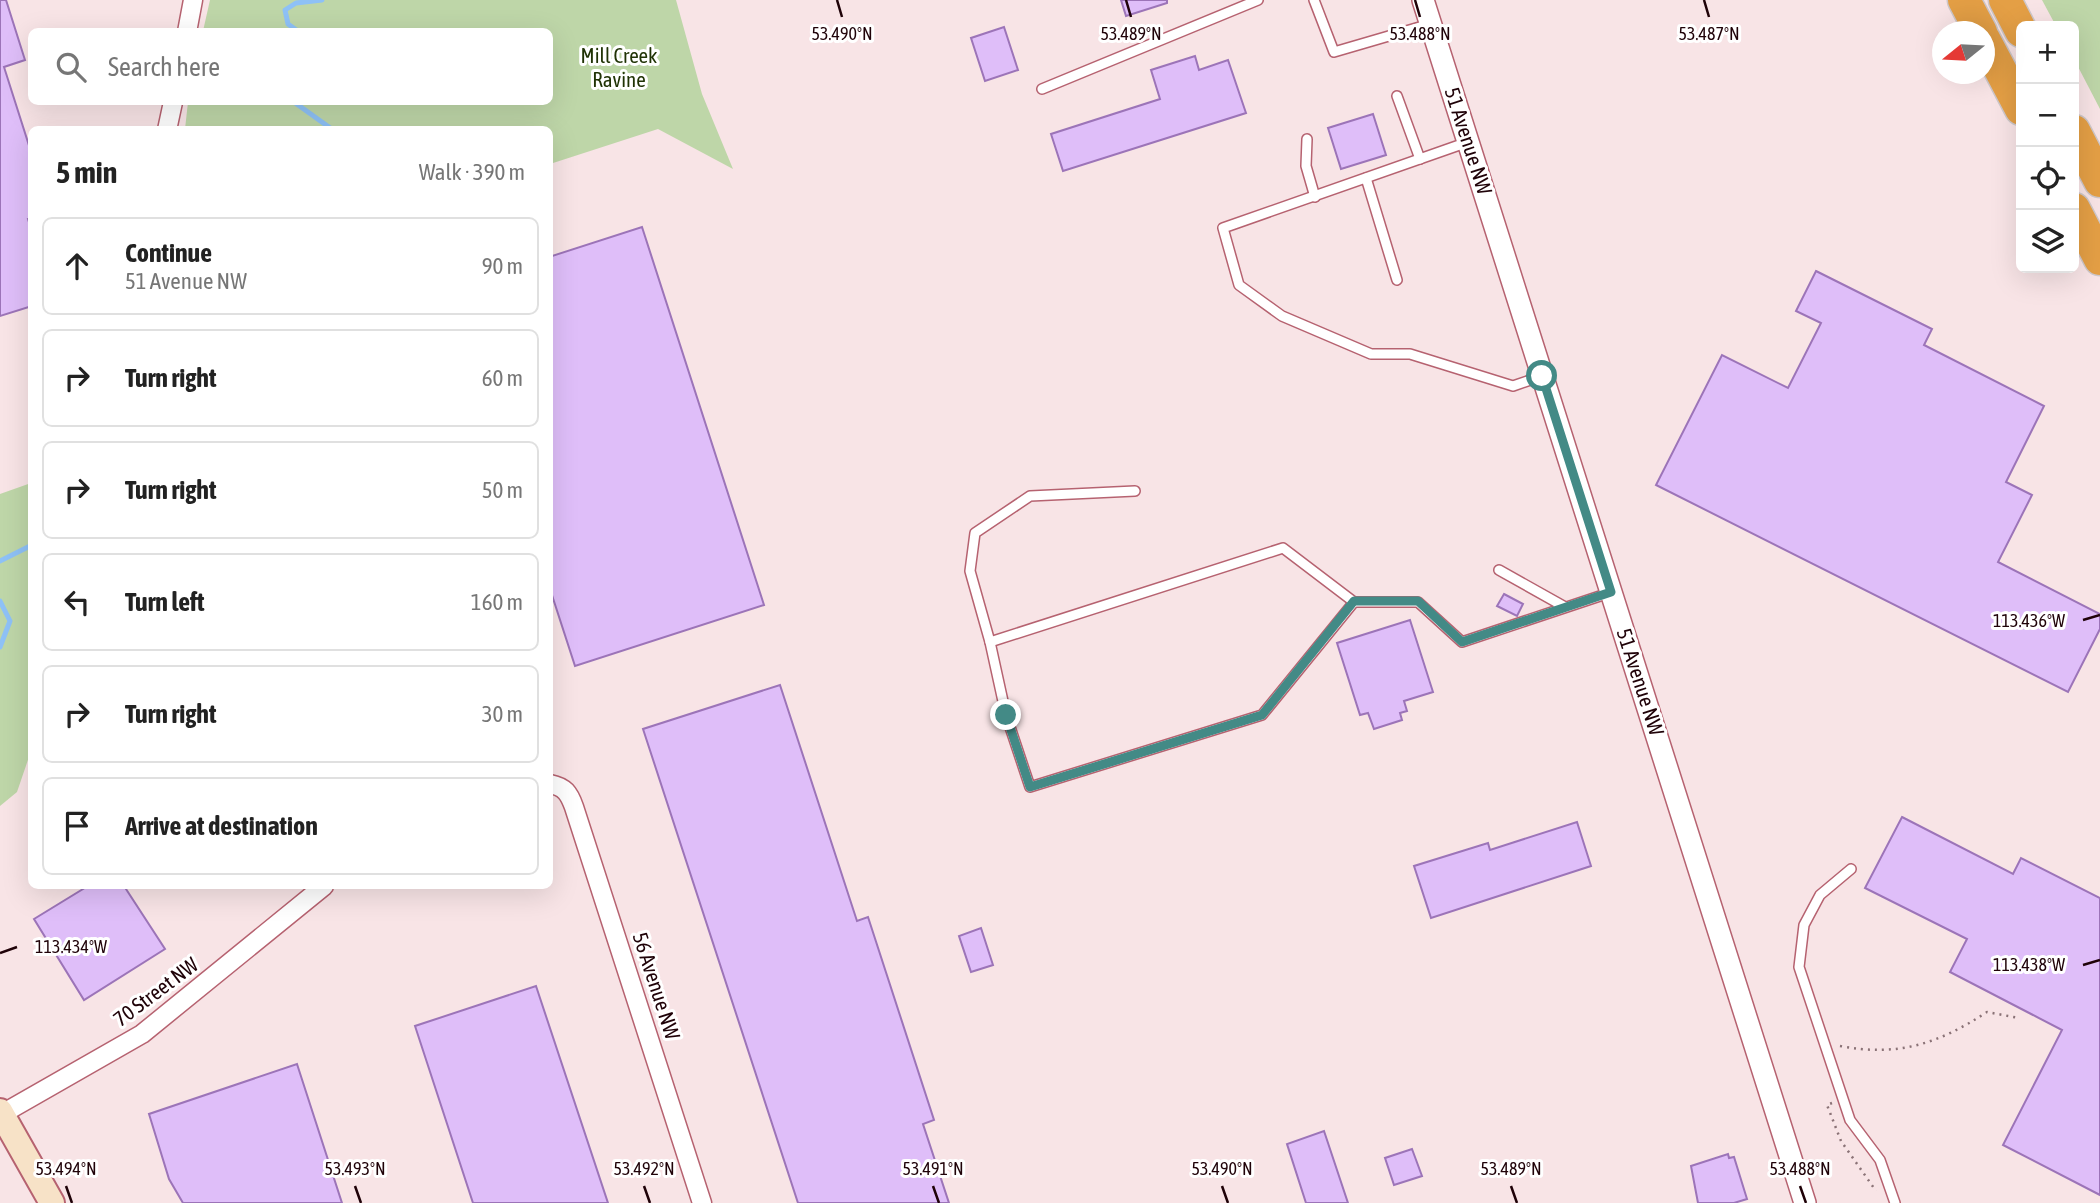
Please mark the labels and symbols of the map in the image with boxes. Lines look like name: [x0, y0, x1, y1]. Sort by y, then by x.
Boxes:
north arrow: [1932, 21, 1995, 84]
text: 53.490°N: [811, 23, 873, 44]
text: 53.489°N: [1100, 23, 1162, 44]
text: 53.488°N: [1389, 23, 1451, 44]
text: 53.487°N: [1678, 23, 1740, 44]
park label: Mill Creek Ravine: [581, 43, 657, 91]
street label: 51 Avenue NW: [1440, 84, 1498, 198]
route start: [1526, 360, 1557, 391]
text: 113.436°W: [1993, 610, 2065, 631]
street label: 51 Avenue NW: [1612, 625, 1670, 739]
route end: [990, 699, 1021, 730]
street label: 56 Avenue NW: [628, 929, 686, 1043]
text: 113.434°W: [35, 936, 107, 957]
street label: 70 Street NW: [109, 951, 203, 1031]
text: 113.438°W: [1993, 954, 2065, 975]
text: 53.494°N: [35, 1158, 97, 1179]
text: 53.493°N: [324, 1158, 386, 1179]
text: 53.492°N: [613, 1158, 675, 1179]
text: 53.491°N: [902, 1158, 964, 1179]
text: 53.490°N: [1191, 1158, 1253, 1179]
text: 53.489°N: [1480, 1158, 1542, 1179]
text: 53.488°N: [1769, 1158, 1831, 1179]

